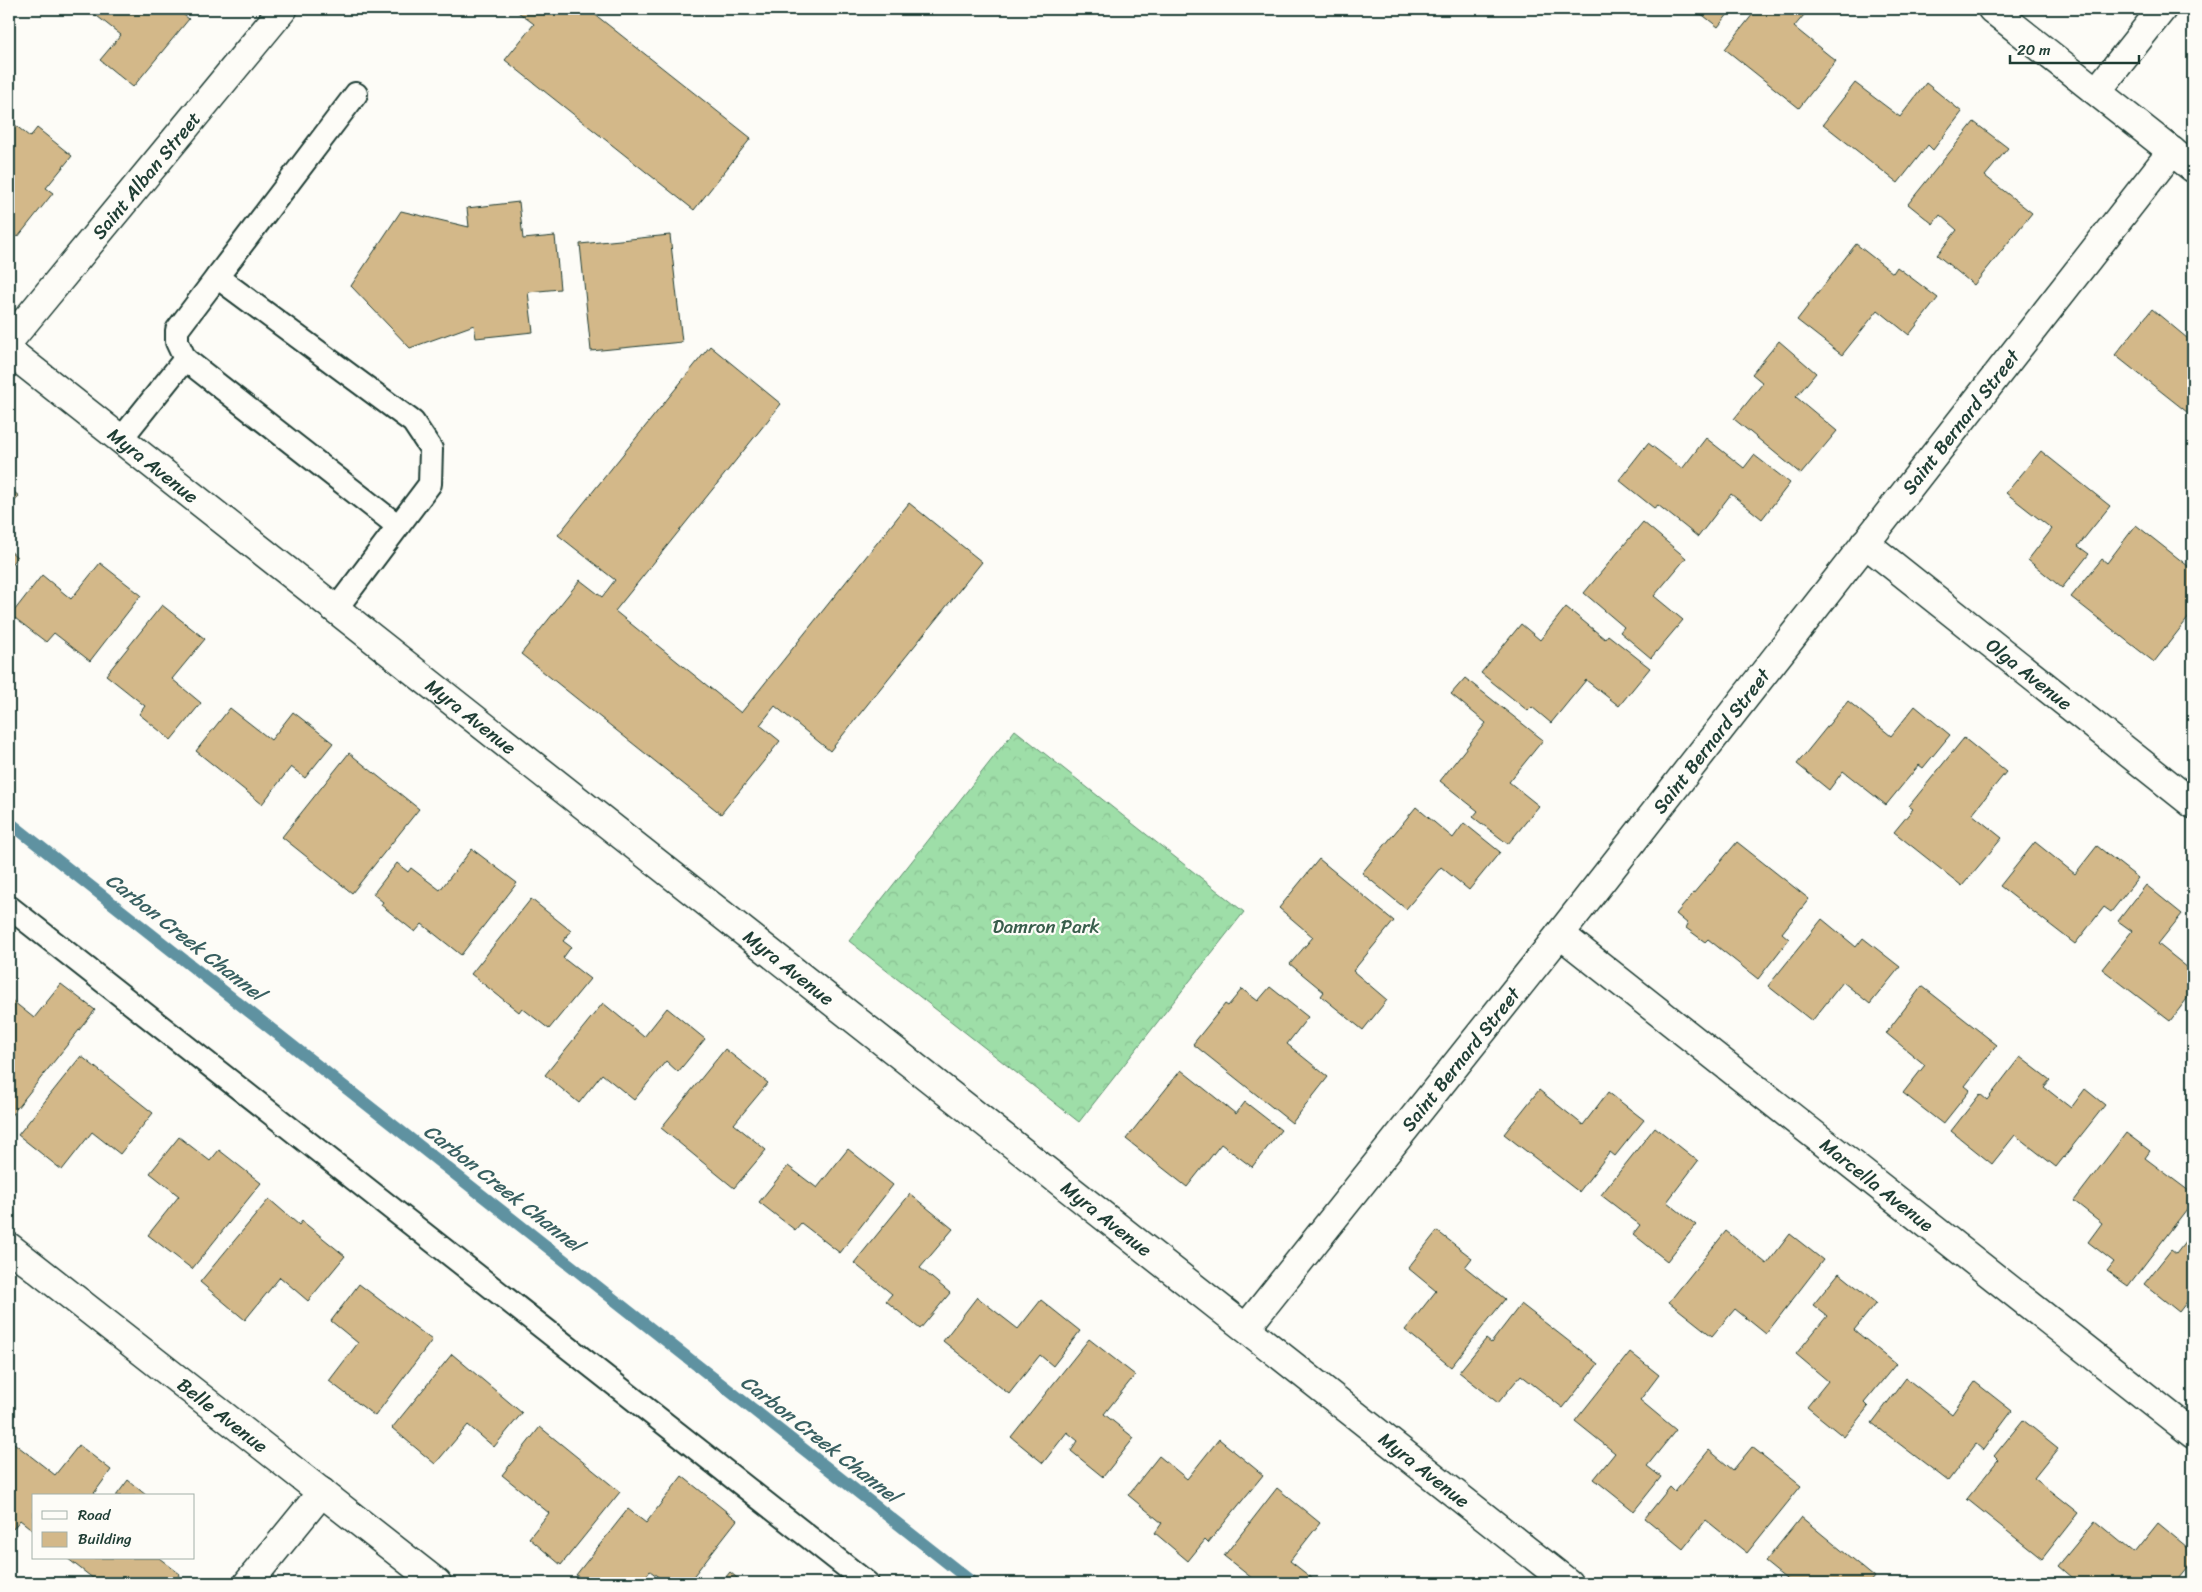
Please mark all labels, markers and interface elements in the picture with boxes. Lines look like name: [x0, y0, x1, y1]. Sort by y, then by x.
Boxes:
scale bar: [2010, 32, 2138, 64]
text: 20 m: [2017, 37, 2051, 63]
street label: Saint Alban Street: [83, 104, 209, 247]
street label: Saint Bernard Street: [1893, 341, 2029, 502]
street label: Myra Avenue: [100, 418, 207, 512]
street label: Olga Avenue: [1979, 629, 2080, 719]
street label: Saint Bernard Street: [1643, 660, 1779, 821]
street label: Myra Avenue: [418, 669, 524, 763]
water label: Carbon Creek Channel: [98, 864, 276, 1013]
park label: Damron Park: [992, 910, 1100, 943]
street label: Myra Avenue: [736, 921, 842, 1014]
street label: Saint Bernard Street: [1392, 978, 1529, 1139]
water label: Carbon Creek Channel: [416, 1115, 594, 1264]
street label: Marcella Avenue: [1813, 1129, 1942, 1240]
street label: Myra Avenue: [1054, 1172, 1160, 1265]
water label: Carbon Creek Channel: [733, 1366, 911, 1515]
street label: Belle Avenue: [170, 1369, 276, 1461]
street label: Myra Avenue: [1371, 1423, 1478, 1516]
legend: [32, 1494, 195, 1560]
text: Road: [78, 1502, 111, 1528]
text: Building: [78, 1526, 132, 1552]

